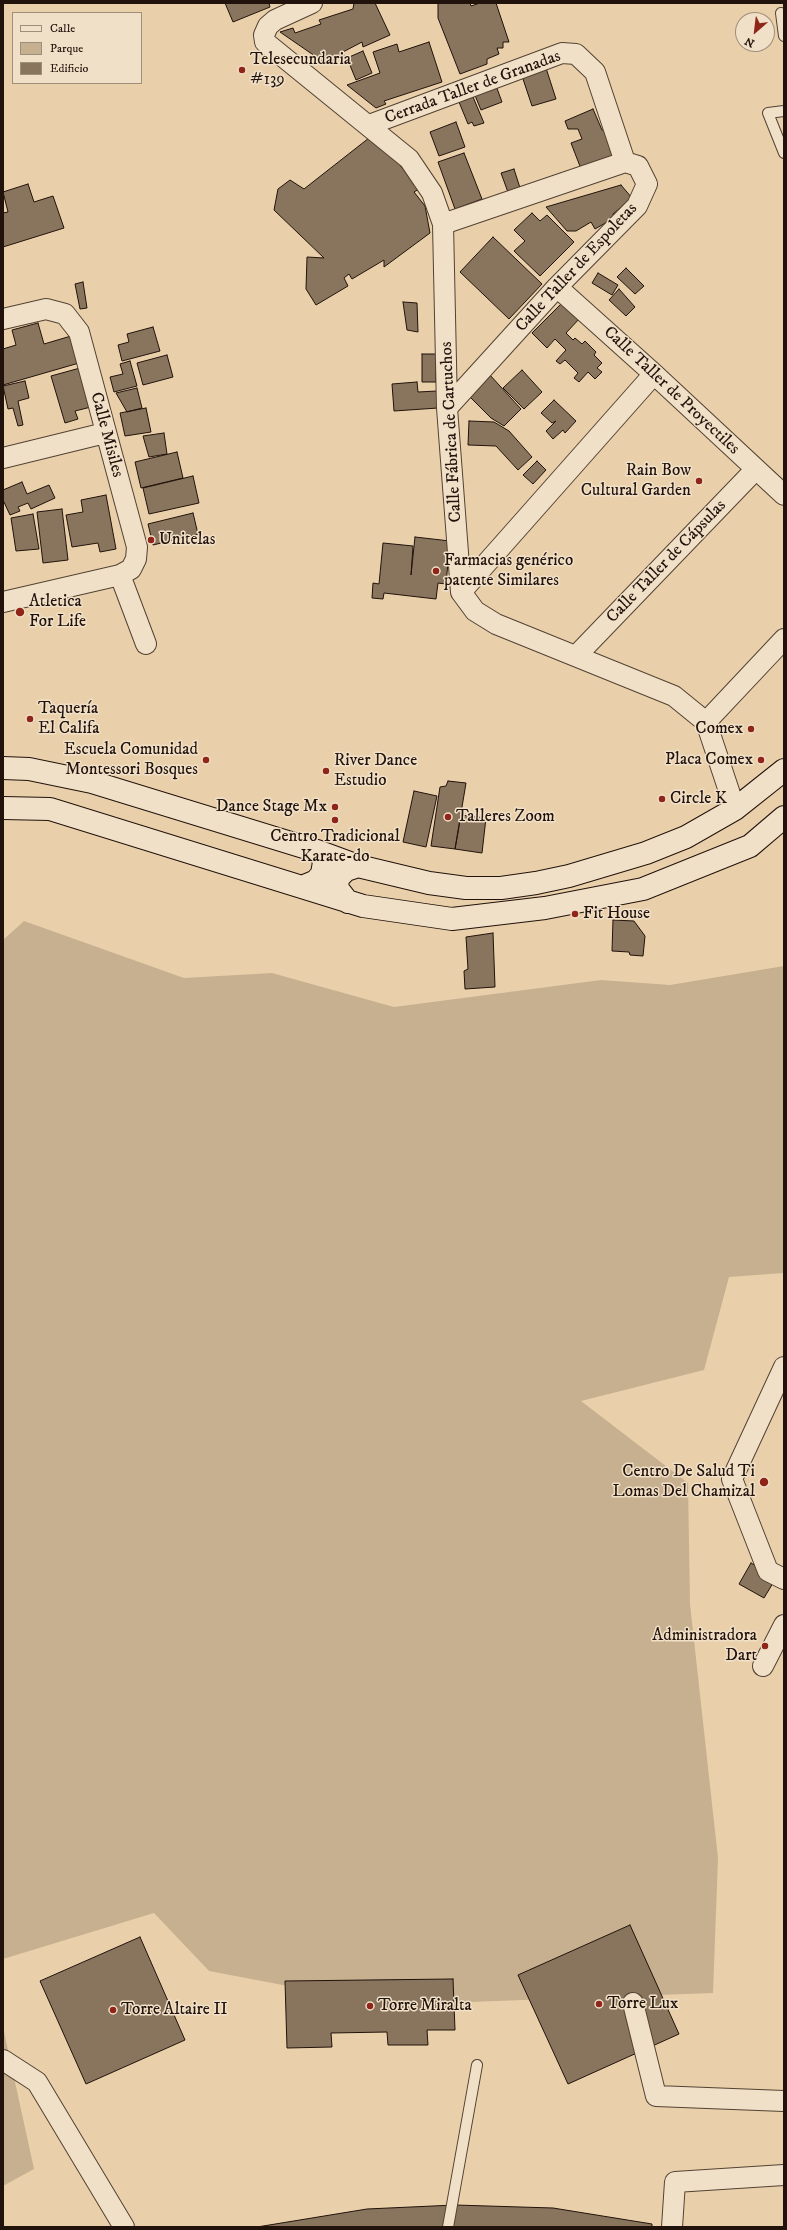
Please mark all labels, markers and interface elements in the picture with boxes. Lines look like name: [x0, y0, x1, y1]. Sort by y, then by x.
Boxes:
legend: [12, 12, 142, 84]
north arrow: [735, 12, 775, 52]
text: Calle: [50, 21, 75, 36]
text: N: [743, 33, 757, 50]
text: Parque: [50, 41, 83, 56]
street label: Cerrada Taller de Granadas: [382, 47, 564, 129]
place label: Telesecundaria #139: [250, 50, 351, 90]
text: Edificio: [50, 61, 88, 76]
marker: Telesecundaria #139: [237, 65, 247, 75]
street label: Calle Taller de Espoletas: [512, 199, 642, 337]
street label: Calle Taller de Proyectiles: [599, 323, 743, 459]
street label: Calle Fábrica de Cartuchos: [437, 341, 467, 523]
street label: Calle Misiles: [85, 390, 127, 480]
place label: Rain Bow Cultural Garden: [581, 461, 691, 501]
marker: Rain Bow Cultural Garden: [694, 476, 704, 486]
street label: Calle Taller de Cápsulas: [603, 496, 731, 628]
place label: Unitelas: [159, 530, 215, 550]
marker: Unitelas: [146, 535, 156, 545]
place label: Farmacias genérico patente Similares: [444, 551, 573, 591]
marker: Farmacias genérico patente Similares: [431, 566, 441, 576]
place label: Atletica For Life: [29, 592, 86, 632]
marker: Atletica For Life: [14, 606, 26, 618]
place label: Taquería El Califa: [38, 699, 99, 739]
marker: Taquería El Califa: [25, 714, 35, 724]
place label: Comex: [695, 719, 743, 739]
marker: Comex: [746, 724, 756, 734]
place label: Escuela Comunidad Montessori Bosques: [64, 740, 198, 780]
place label: Placa Comex: [665, 750, 753, 770]
place label: River Dance Estudio: [334, 751, 417, 791]
marker: Escuela Comunidad Montessori Bosques: [201, 755, 211, 765]
marker: Placa Comex: [756, 755, 766, 765]
marker: River Dance Estudio: [321, 766, 331, 776]
place label: Circle K: [670, 789, 727, 809]
marker: Circle K: [657, 794, 667, 804]
place label: Dance Stage Mx: [216, 797, 327, 817]
marker: Dance Stage Mx: [330, 802, 340, 812]
place label: Talleres Zoom: [456, 807, 555, 827]
marker: Talleres Zoom: [443, 812, 453, 822]
marker: Centro Tradicional Karate-do: [330, 815, 340, 825]
place label: Centro Tradicional Karate-do: [270, 827, 400, 867]
place label: Fit House: [583, 904, 650, 924]
marker: Fit House: [570, 909, 580, 919]
place label: Centro De Salud Ti Lomas Del Chamizal: [612, 1462, 755, 1502]
marker: Centro De Salud Ti Lomas Del Chamizal: [758, 1476, 770, 1488]
place label: Administradora Dart: [652, 1626, 757, 1666]
marker: Administradora Dart: [760, 1641, 770, 1651]
place label: Torre Lux: [607, 1994, 678, 2014]
place label: Torre Miralta: [378, 1996, 472, 2016]
marker: Torre Lux: [594, 1999, 604, 2009]
place label: Torre Altaire II: [121, 2000, 228, 2020]
marker: Torre Miralta: [365, 2001, 375, 2011]
marker: Torre Altaire II: [108, 2005, 118, 2015]

